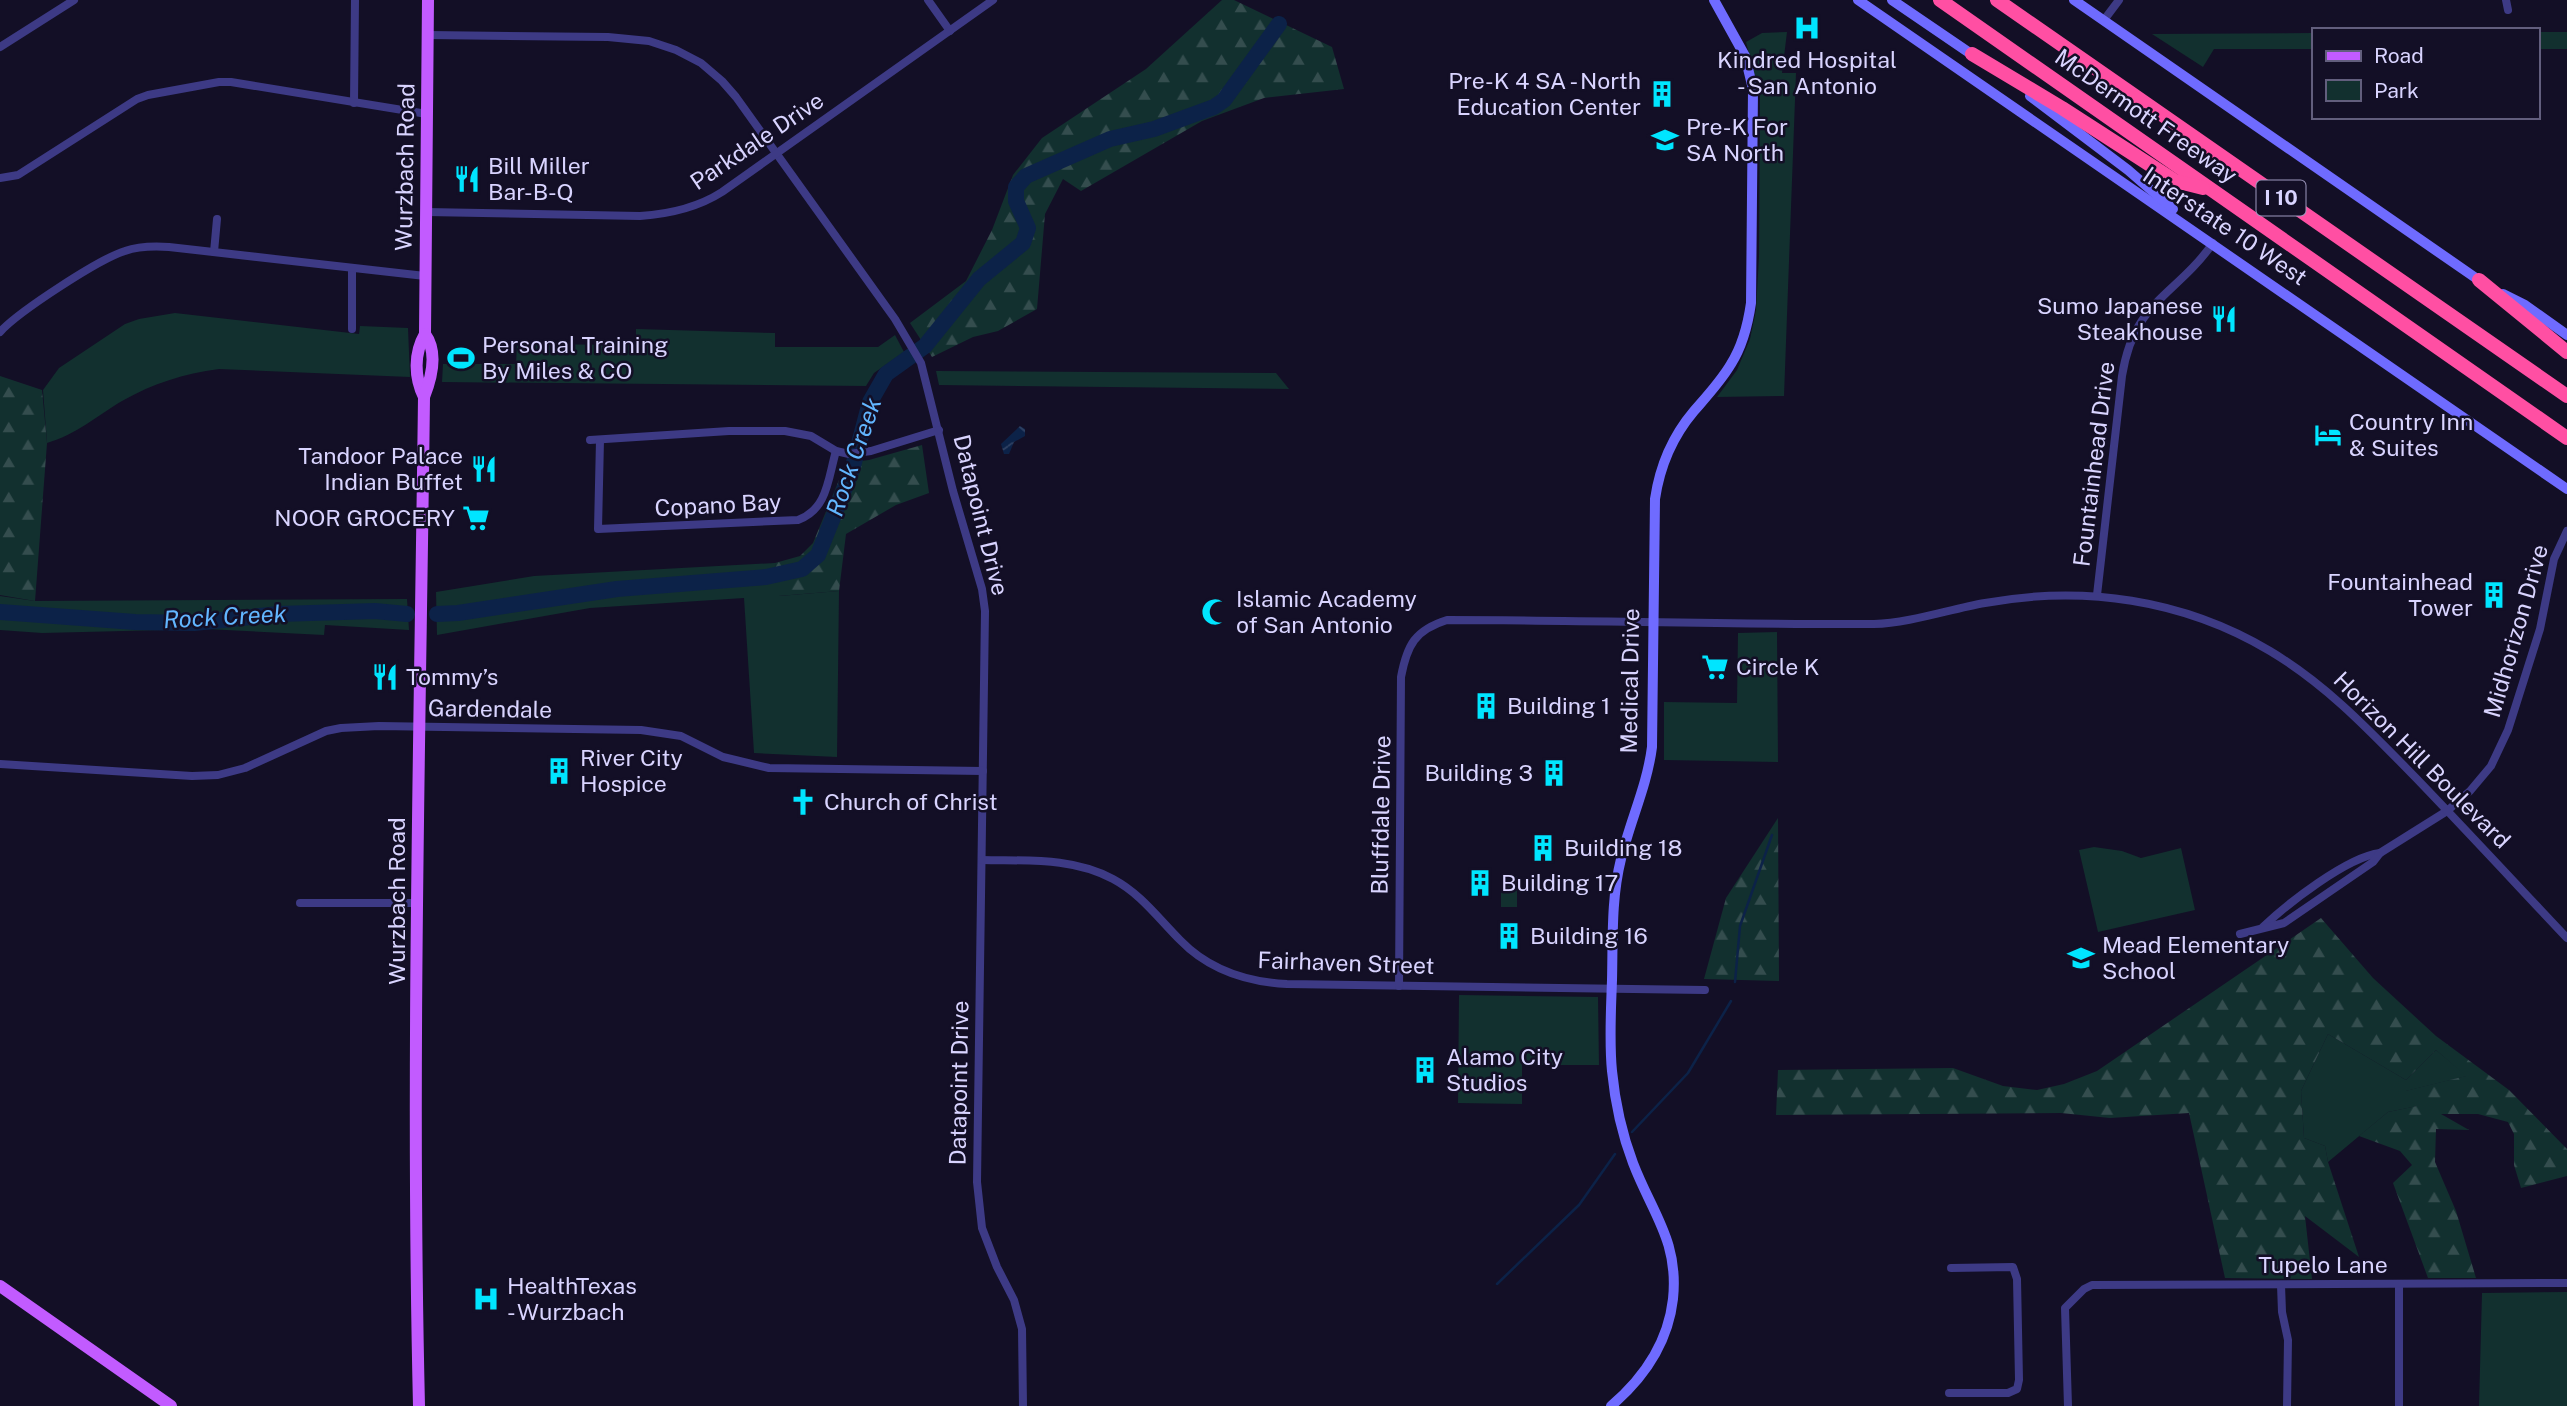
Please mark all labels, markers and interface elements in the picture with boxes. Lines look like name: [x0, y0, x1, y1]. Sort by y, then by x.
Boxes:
hospital icon: Kindred Hospital - San Antonio: [1792, 13, 1822, 43]
legend: [2312, 28, 2539, 119]
street label: McDermott Freeway: [2050, 43, 2242, 189]
text: Road: [2374, 43, 2424, 68]
place label: Kindred Hospital - San Antonio: [1717, 46, 1897, 99]
place label: Pre-K 4 SA - North Education Center: [1448, 67, 1641, 120]
text: Park: [2374, 78, 2419, 103]
building icon: Pre-K 4 SA - North Education Center: [1647, 79, 1677, 109]
street label: Wurzbach Road: [390, 83, 419, 251]
street label: Parkdale Drive: [685, 86, 828, 195]
place label: Pre-K For SA North: [1686, 113, 1788, 166]
school or university icon: Pre-K For SA North: [1650, 125, 1680, 155]
place label: Bill Miller Bar-B-Q: [488, 152, 590, 205]
street label: Interstate 10 West: [2138, 161, 2312, 290]
restaurant icon: Bill Miller Bar-B-Q: [452, 164, 482, 194]
road number: I 10: [2256, 180, 2306, 216]
place label: Sumo Japanese Steakhouse: [2037, 292, 2203, 345]
restaurant icon: Sumo Japanese Steakhouse: [2209, 304, 2239, 334]
place label: Personal Training By Miles & CO: [482, 331, 668, 384]
sports icon: Personal Training By Miles & CO: [446, 343, 476, 373]
street label: Fountainhead Drive: [2068, 360, 2119, 568]
water label: Rock Creek: [820, 394, 886, 520]
place label: Country Inn & Suites: [2349, 408, 2473, 461]
hotel icon: Country Inn & Suites: [2313, 420, 2343, 450]
street label: Datapoint Drive: [948, 432, 1015, 598]
place label: Tandoor Palace Indian Buffet: [298, 442, 463, 495]
restaurant icon: Tandoor Palace Indian Buffet: [469, 454, 499, 484]
street label: Copano Bay: [654, 488, 782, 521]
supermarket icon: NOOR GROCERY: [461, 503, 491, 533]
place label: NOOR GROCERY: [274, 504, 455, 531]
street label: Midhorizon Drive: [2478, 541, 2553, 721]
place label: Fountainhead Tower: [2327, 568, 2473, 621]
building icon: Fountainhead Tower: [2479, 580, 2509, 610]
place label: Islamic Academy of San Antonio: [1236, 585, 1417, 638]
mosque icon: Islamic Academy of San Antonio: [1200, 597, 1230, 627]
water label: Rock Creek: [163, 599, 287, 633]
street label: Medical Drive: [1615, 608, 1644, 754]
supermarket icon: Circle K: [1700, 652, 1730, 682]
place label: Circle K: [1736, 653, 1819, 680]
restaurant icon: Tommy’s: [370, 662, 400, 692]
place label: Tommy’s: [406, 663, 498, 690]
street label: Horizon Hill Boulevard: [2329, 666, 2516, 853]
building icon: Building 1: [1471, 691, 1501, 721]
place label: Building 1: [1507, 692, 1610, 719]
street label: Gardendale: [428, 694, 552, 723]
street label: Bluffdale Drive: [1366, 735, 1395, 895]
place label: River City Hospice: [580, 744, 683, 797]
building icon: River City Hospice: [544, 756, 574, 786]
building icon: Building 3: [1539, 758, 1569, 788]
place label: Building 3: [1424, 759, 1533, 786]
church icon: Church of Christ: [788, 787, 818, 817]
place label: Church of Christ: [824, 788, 998, 815]
street label: Wurzbach Road: [383, 817, 410, 985]
building icon: Building 18: [1528, 833, 1558, 863]
place label: Building 18: [1564, 834, 1682, 861]
building icon: Building 17: [1465, 868, 1495, 898]
place label: Building 17: [1501, 869, 1618, 896]
building icon: Building 16: [1494, 921, 1524, 951]
place label: Building 16: [1530, 922, 1648, 949]
place label: Mead Elementary School: [2102, 931, 2289, 984]
school or university icon: Mead Elementary School: [2066, 943, 2096, 973]
street label: Fairhaven Street: [1257, 946, 1435, 979]
street label: Datapoint Drive: [944, 1000, 973, 1166]
place label: Alamo City Studios: [1446, 1043, 1563, 1096]
building icon: Alamo City Studios: [1410, 1055, 1440, 1085]
street label: Tupelo Lane: [2258, 1251, 2388, 1278]
place label: HealthTexas - Wurzbach: [507, 1272, 637, 1325]
hospital icon: HealthTexas - Wurzbach: [471, 1284, 501, 1314]

